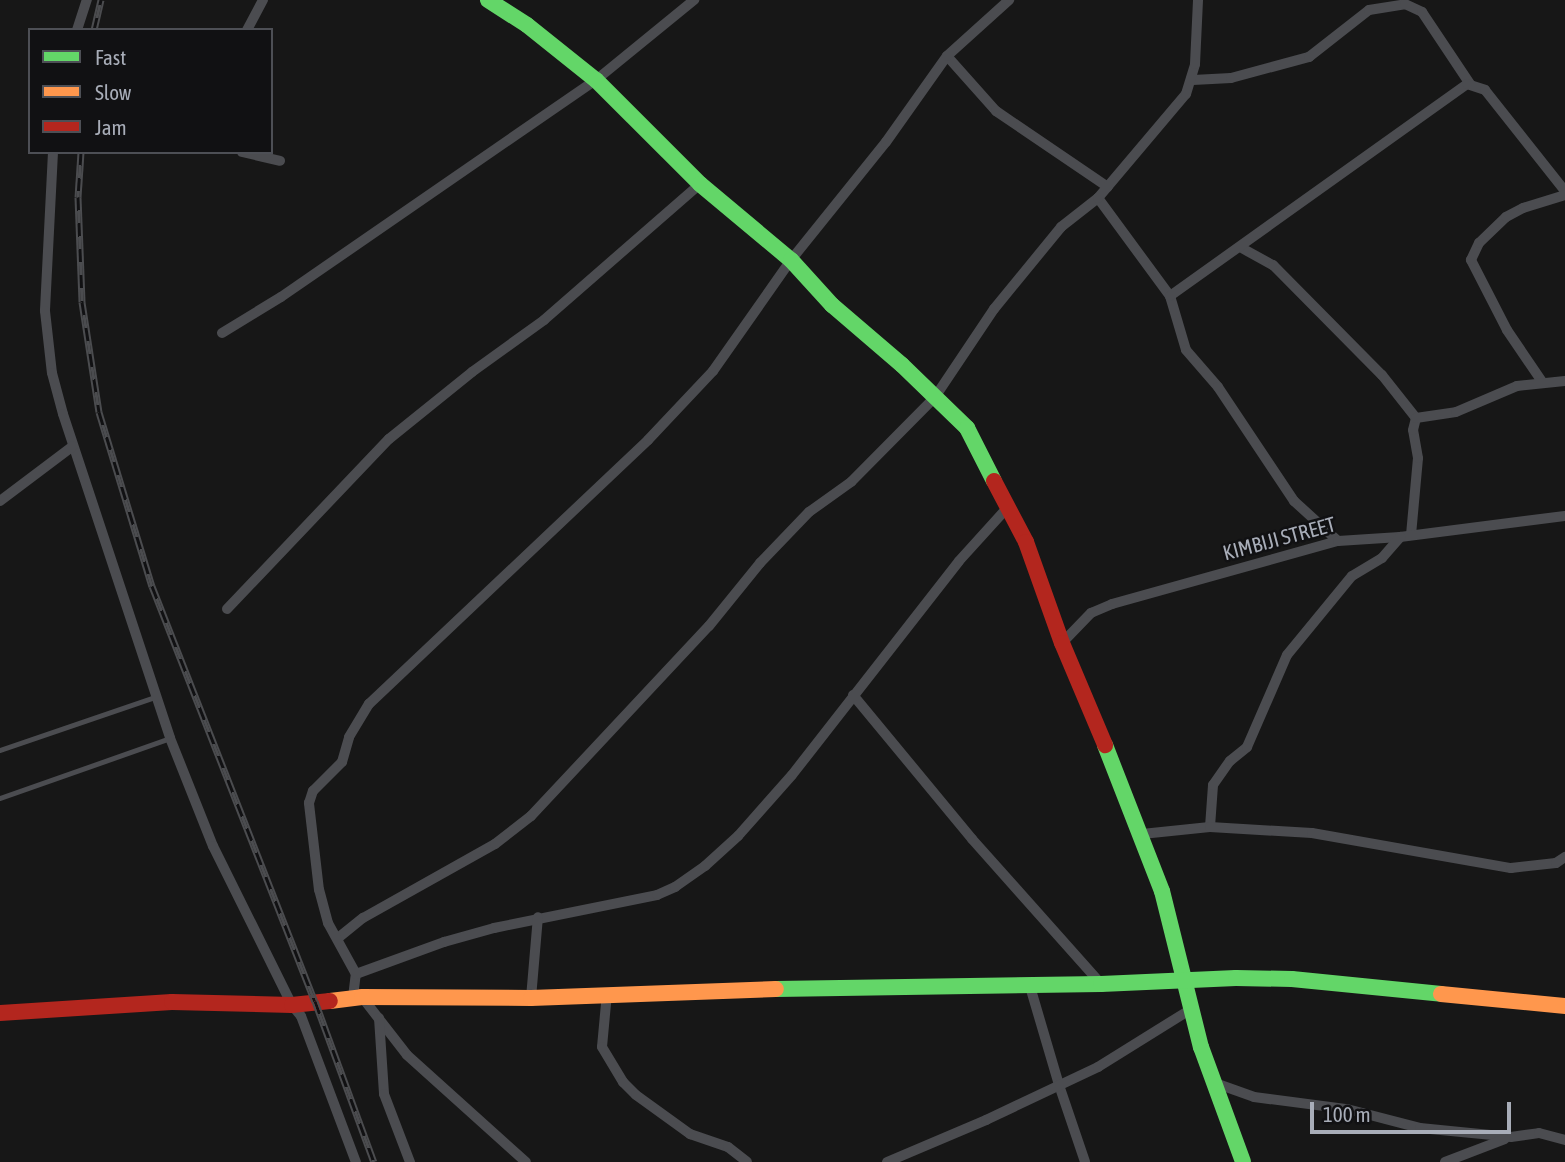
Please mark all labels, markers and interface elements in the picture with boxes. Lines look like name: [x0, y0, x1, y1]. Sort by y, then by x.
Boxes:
legend: [28, 28, 273, 154]
text: Fast: [95, 45, 126, 69]
text: Slow: [95, 80, 131, 104]
text: Jam: [95, 115, 127, 139]
street label: KIMBIJI STREET: [1220, 511, 1338, 565]
scale bar: [1313, 1088, 1514, 1132]
text: 100 m: [1323, 1102, 1371, 1126]

